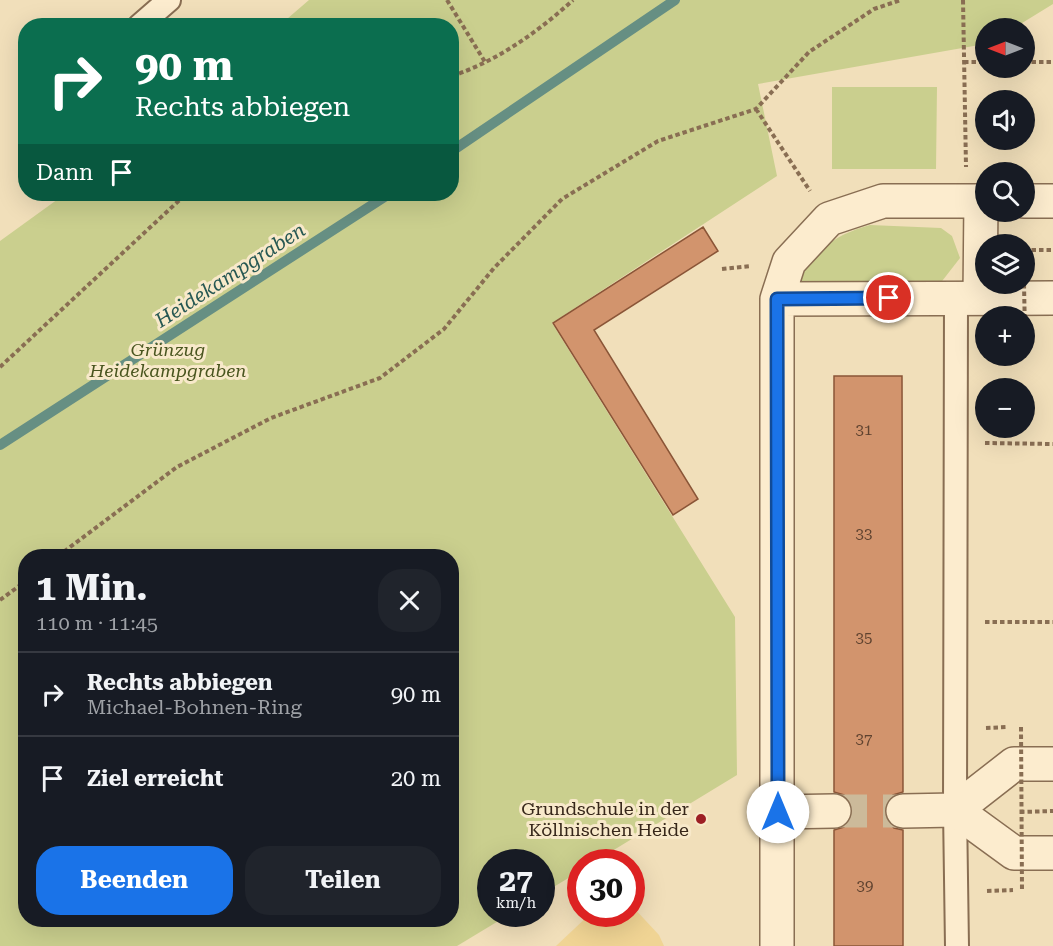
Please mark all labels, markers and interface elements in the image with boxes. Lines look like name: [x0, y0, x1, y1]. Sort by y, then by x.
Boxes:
north arrow: [975, 18, 1035, 78]
map controls: [975, 18, 1035, 438]
text: 90 m: [135, 41, 233, 90]
icon: right: [36, 42, 114, 120]
button: sound: [975, 90, 1035, 150]
text: Rechts abbiegen: [135, 91, 350, 123]
icon: arrive: [105, 156, 138, 189]
text: Dann: [36, 160, 93, 185]
button: search: [975, 162, 1035, 222]
water label: Heidekampgraben: [150, 217, 310, 333]
button: layers: [975, 234, 1035, 294]
pin: [863, 272, 914, 323]
icon: arrive: [872, 281, 905, 314]
button: +: [975, 306, 1035, 366]
park label: Grünzug Heidekampgraben: [89, 339, 246, 381]
button: −: [975, 378, 1035, 438]
house number: 31: [856, 421, 872, 439]
house number: 33: [856, 525, 872, 543]
text: 1 Min.: [36, 567, 147, 609]
button: close: [378, 569, 441, 632]
text: 110 m · 11:45: [36, 611, 158, 635]
house number: 35: [856, 629, 872, 647]
text: Rechts abbiegen: [87, 670, 273, 695]
icon: right: [36, 678, 69, 711]
text: 90 m: [391, 682, 441, 707]
text: Michael-Bohnen-Ring: [87, 695, 302, 719]
house number: 37: [856, 730, 872, 748]
icon: arrive: [36, 762, 69, 795]
text: Ziel erreicht: [87, 766, 223, 791]
text: 20 m: [391, 766, 441, 791]
position arrow: [746, 780, 810, 844]
place label: Grundschule in der Köllnischen Heide: [521, 798, 689, 840]
marker: Grundschule in der Köllnischen Heide: [694, 812, 708, 826]
button: Beenden: [36, 846, 233, 915]
button: Teilen: [245, 846, 441, 915]
speed limit sign: 30: [567, 849, 645, 927]
text: 27: [499, 863, 533, 898]
house number: 39: [857, 877, 873, 895]
text: km/h: [496, 894, 536, 912]

